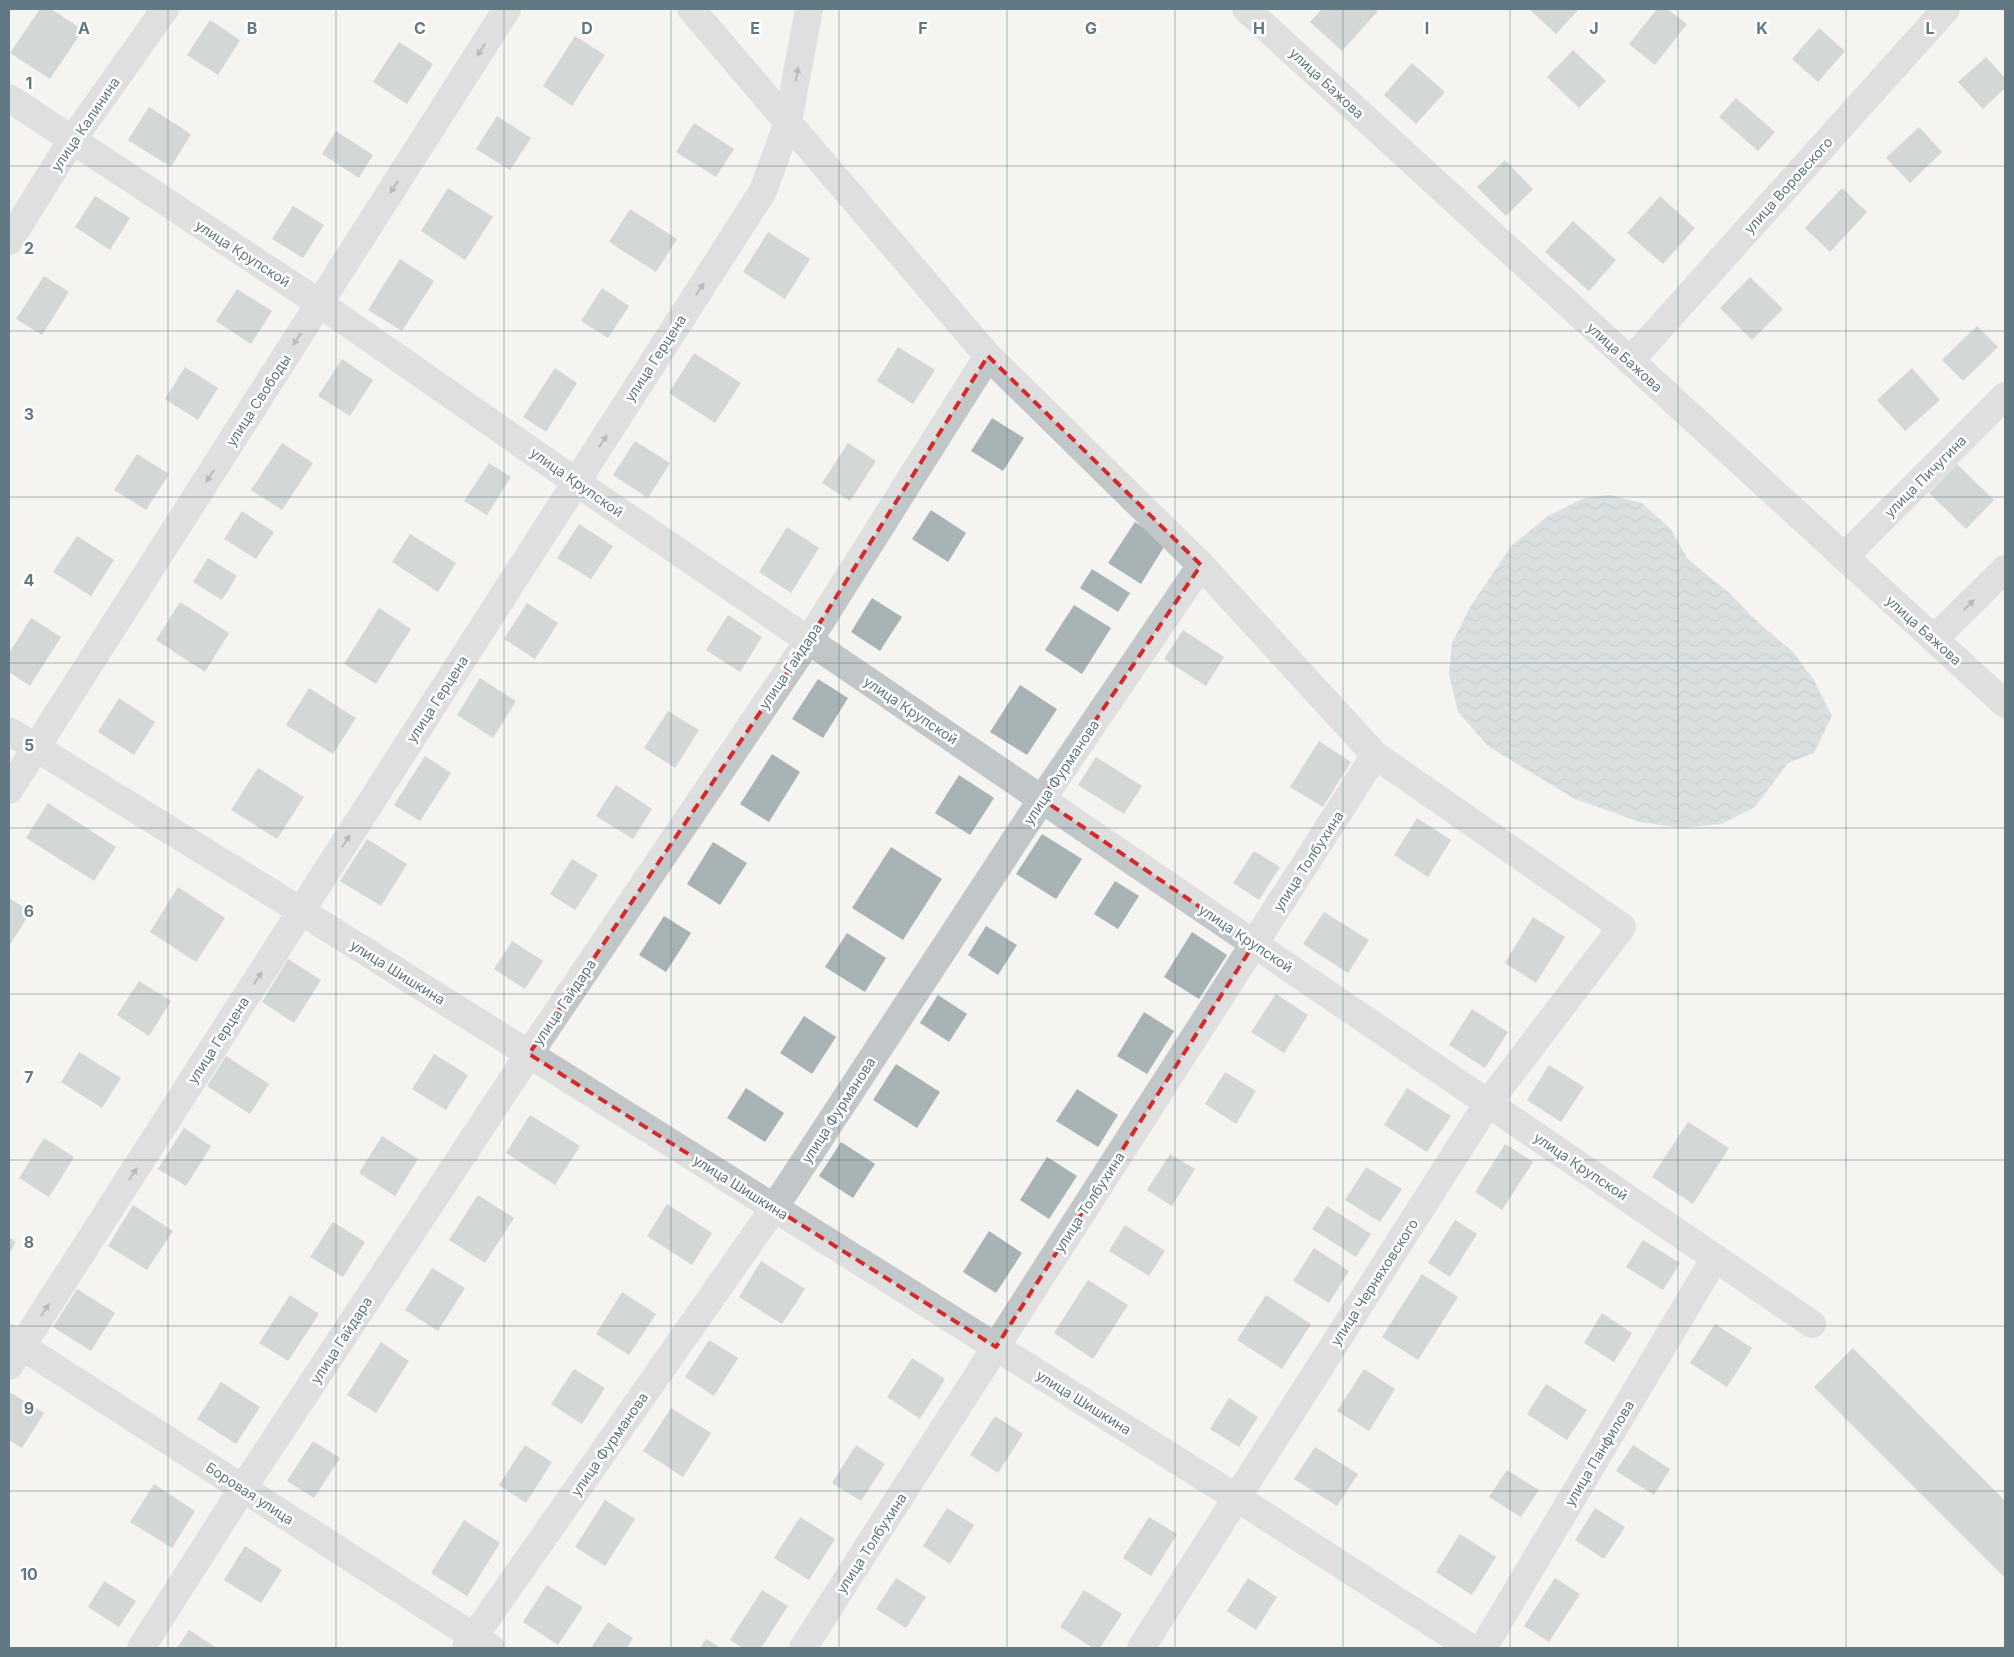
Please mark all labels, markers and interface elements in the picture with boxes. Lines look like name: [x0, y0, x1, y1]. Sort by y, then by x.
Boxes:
text: A: [78, 18, 90, 38]
text: B: [247, 18, 257, 38]
text: C: [414, 18, 426, 38]
text: D: [581, 18, 593, 38]
text: E: [750, 18, 760, 38]
text: F: [918, 18, 928, 38]
text: G: [1085, 18, 1097, 38]
text: H: [1253, 18, 1265, 38]
text: I: [1425, 18, 1429, 38]
text: J: [1589, 18, 1599, 38]
text: K: [1756, 18, 1768, 38]
text: L: [1925, 18, 1935, 38]
one-way arrow: [476, 43, 486, 56]
street label: улица Бажова: [1286, 44, 1368, 122]
one-way arrow: [793, 66, 801, 82]
text: 1: [26, 73, 32, 93]
street label: улица Калинина: [47, 74, 123, 174]
street label: улица Воровского: [1740, 133, 1836, 237]
one-way arrow: [389, 180, 398, 193]
street label: улица Крупской: [192, 216, 294, 290]
text: 2: [24, 238, 34, 258]
one-way arrow: [695, 282, 705, 296]
street label: улица Герцена: [621, 311, 689, 405]
street label: улица Бажова: [1584, 319, 1666, 395]
one-way arrow: [292, 332, 302, 345]
street label: улица Свободы: [222, 351, 294, 449]
text: 3: [24, 404, 34, 424]
street label: улица Пичугина: [1880, 431, 1970, 521]
one-way arrow: [598, 434, 607, 447]
street label: улица Крупской: [527, 444, 627, 520]
one-way arrow: [205, 469, 214, 482]
text: 4: [24, 570, 35, 590]
street label: улица Бажова: [1883, 592, 1965, 668]
one-way arrow: [1963, 599, 1975, 611]
street label: улица Гайдара: [755, 620, 825, 712]
street label: улица Герцена: [403, 652, 471, 746]
street label: улица Крупской: [861, 672, 961, 748]
street label: улица Фурманова: [1020, 716, 1102, 828]
text: 5: [24, 735, 34, 755]
street label: улица Толбухина: [1269, 808, 1347, 914]
one-way arrow: [341, 834, 350, 848]
street label: улица Крупской: [1196, 900, 1296, 976]
text: 6: [24, 901, 34, 921]
street label: улица Шишкина: [347, 936, 449, 1008]
street label: улица Гайдара: [529, 956, 599, 1048]
one-way arrow: [253, 971, 263, 985]
street label: улица Герцена: [184, 993, 252, 1087]
street label: улица Фурманова: [797, 1054, 879, 1166]
text: 7: [24, 1067, 34, 1087]
street label: улица Крупской: [1531, 1128, 1631, 1204]
street label: улица Толбухина: [1050, 1149, 1128, 1255]
street label: улица Шишкина: [690, 1151, 792, 1223]
one-way arrow: [128, 1167, 137, 1180]
street label: улица Черняховского: [1327, 1215, 1421, 1349]
text: 8: [24, 1232, 34, 1252]
street label: улица Гайдара: [307, 1293, 375, 1387]
one-way arrow: [40, 1304, 50, 1317]
street label: улица Шишкина: [1033, 1366, 1135, 1438]
street label: улица Фурманова: [567, 1389, 651, 1499]
street label: улица Панфилова: [1561, 1397, 1637, 1509]
text: 9: [24, 1398, 34, 1418]
street label: Боровая улица: [203, 1458, 297, 1528]
street label: улица Толбухина: [832, 1490, 910, 1596]
text: 10: [20, 1564, 38, 1584]

